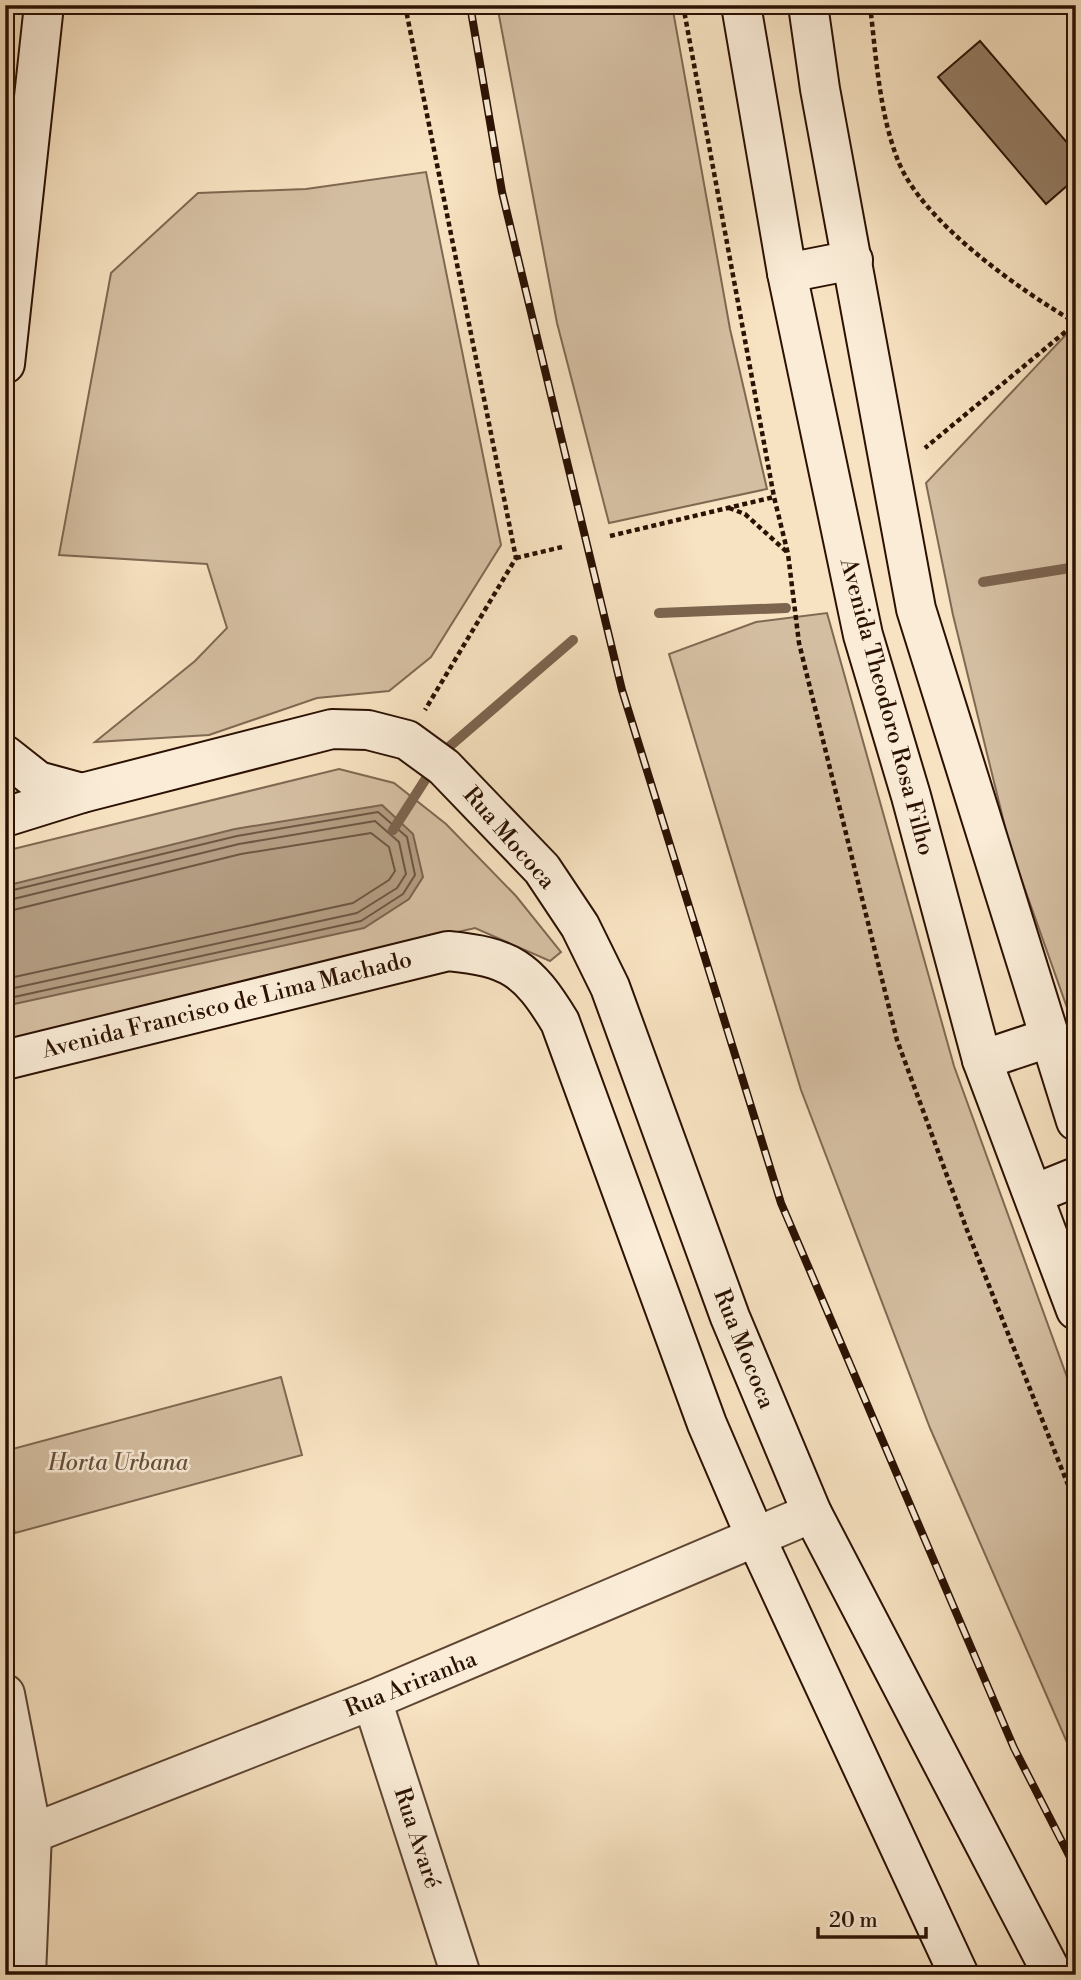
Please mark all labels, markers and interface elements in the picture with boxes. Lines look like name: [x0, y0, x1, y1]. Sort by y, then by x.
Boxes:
street label: Avenida Theodoro Rosa Filho: [834, 554, 940, 859]
street label: Rua Mococa: [457, 781, 561, 895]
street label: Avenida Francisco de Lima Machado: [38, 945, 415, 1065]
street label: Rua Mococa: [707, 1285, 781, 1413]
park label: Horta Urbana: [47, 1449, 189, 1477]
street label: Rua Ariranha: [341, 1645, 481, 1723]
street label: Rua Avaré: [388, 1784, 446, 1892]
scale bar: [818, 1896, 927, 1940]
text: 20 m: [829, 1908, 878, 1934]

